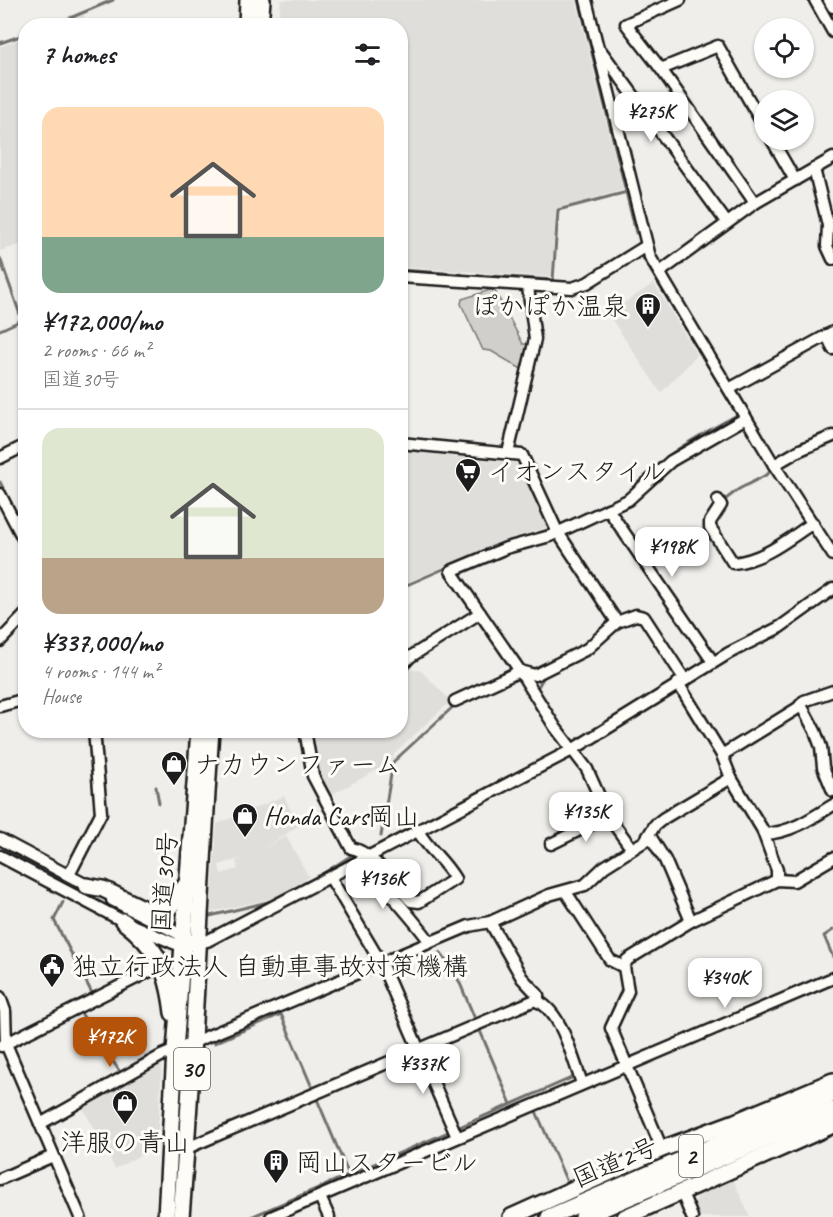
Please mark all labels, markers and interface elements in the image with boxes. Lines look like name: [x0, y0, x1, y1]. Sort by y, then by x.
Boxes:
map controls: [754, 18, 814, 150]
button: locate: [754, 18, 814, 78]
text: 7 homes: [42, 38, 115, 71]
icon: filters: [351, 38, 384, 71]
button: layers: [754, 90, 814, 150]
pin: ¥275K: [609, 92, 693, 143]
text: ¥275K: [628, 99, 674, 124]
icon: home: [159, 146, 267, 254]
place label: ぽかぽか温泉: [472, 290, 628, 323]
building icon: ぽかぽか温泉: [633, 291, 663, 329]
text: ¥172,000/mo: [42, 305, 162, 338]
text: 2 rooms · 66 m²: [42, 338, 150, 363]
text: 国道30号: [42, 367, 120, 392]
place label: イオンスタイル: [488, 455, 667, 488]
supermarket icon: イオンスタイル: [453, 456, 483, 494]
icon: home: [159, 467, 267, 575]
pin: ¥198K: [630, 527, 714, 578]
text: ¥198K: [649, 534, 695, 559]
text: ¥337,000/mo: [42, 626, 162, 659]
text: 4 rooms · 144 m²: [42, 659, 159, 684]
text: House: [42, 684, 81, 709]
place label: ナカウンファーム: [194, 748, 401, 781]
shop icon: ナカウンファーム: [159, 749, 189, 787]
pin: ¥135K: [544, 792, 628, 843]
text: ¥135K: [563, 799, 609, 824]
place label: Honda Cars岡山: [264, 800, 420, 833]
shop icon: Honda Cars岡山: [230, 801, 260, 839]
street label: 国道30号: [145, 830, 184, 934]
pin: ¥136K: [341, 859, 425, 910]
text: ¥136K: [360, 866, 406, 891]
place label: 独立行政法人 自動車事故対策機構: [72, 950, 468, 983]
public building icon: 独立行政法人 自動車事故対策機構: [37, 951, 67, 989]
pin: ¥340K: [683, 958, 767, 1009]
text: ¥340K: [702, 965, 748, 990]
pin: ¥172K: [68, 1017, 152, 1068]
text: ¥172K: [87, 1024, 133, 1049]
pin: ¥337K: [381, 1044, 465, 1095]
road number: 30: [174, 1048, 210, 1090]
text: ¥337K: [400, 1051, 446, 1076]
shop icon: 洋服の青山: [110, 1088, 140, 1126]
place label: 洋服の青山: [60, 1126, 190, 1159]
street label: 国道2号: [567, 1130, 663, 1195]
road number: 2: [679, 1135, 703, 1177]
place label: 岡山スタービル: [296, 1146, 478, 1179]
building icon: 岡山スタービル: [261, 1147, 291, 1185]

